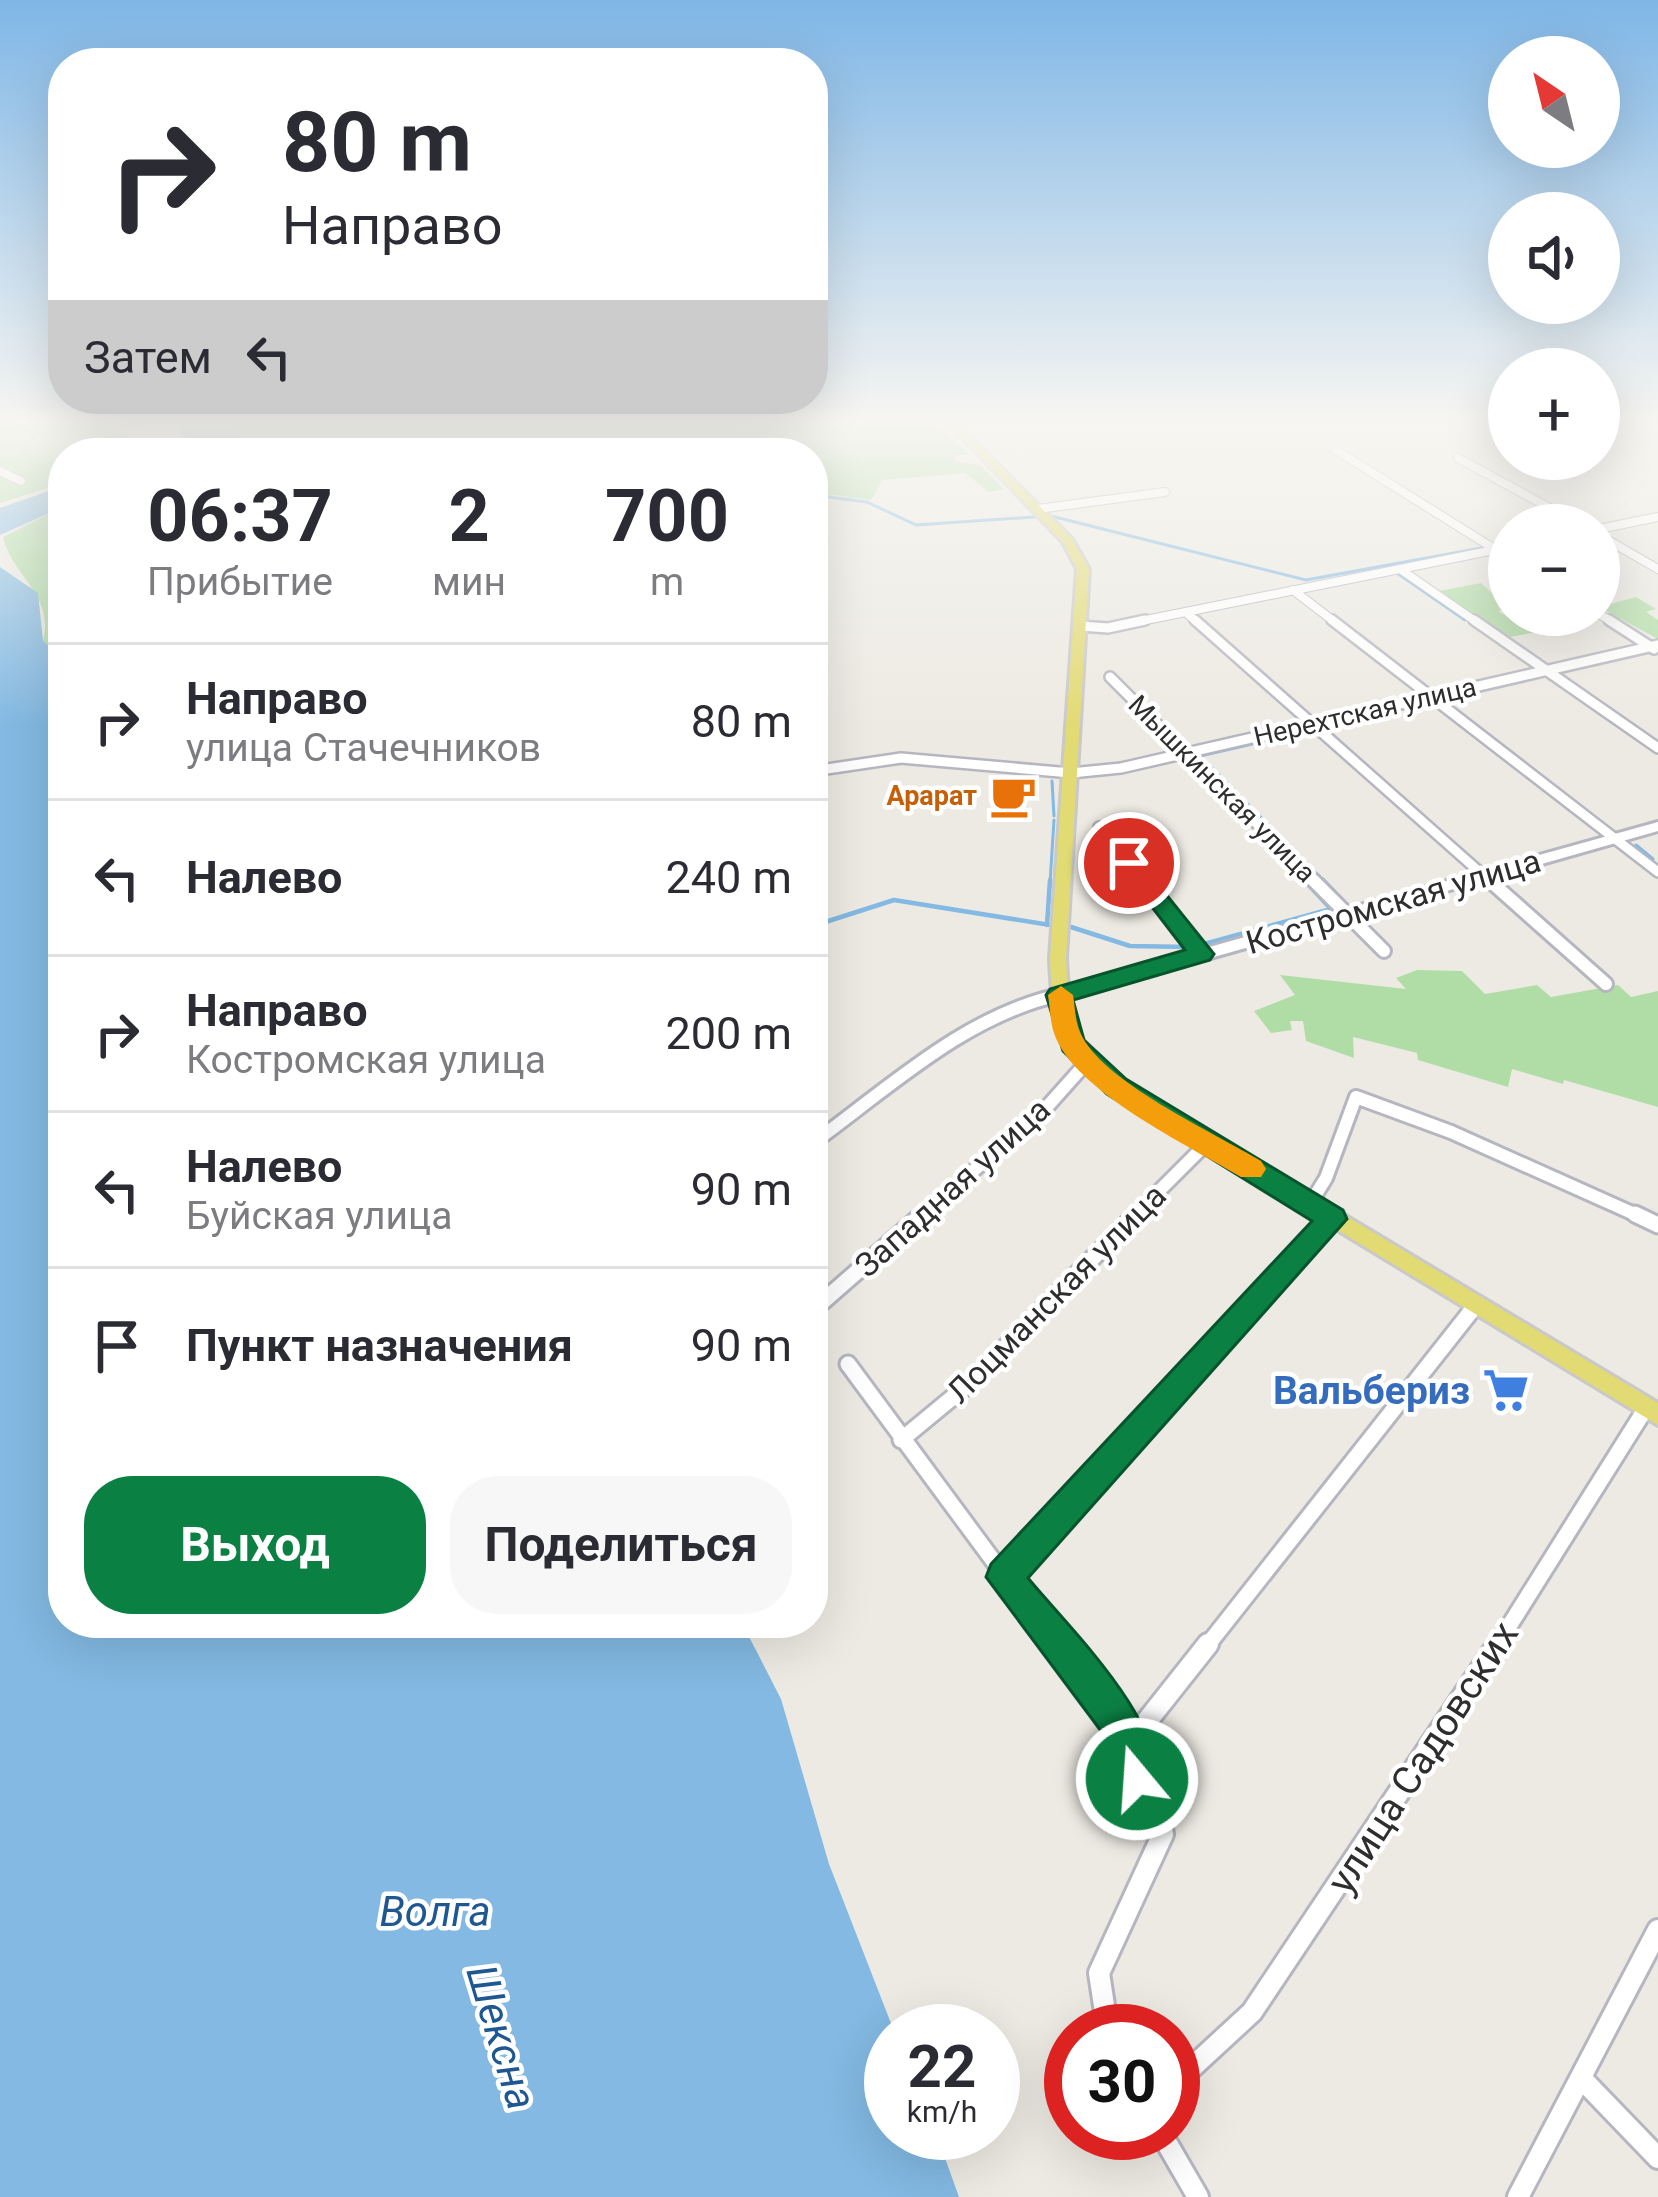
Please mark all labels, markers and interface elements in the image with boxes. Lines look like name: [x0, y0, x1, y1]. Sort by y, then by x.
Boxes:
north arrow: [1488, 36, 1620, 168]
map controls: [1488, 36, 1620, 636]
text: 80 m: [282, 93, 472, 192]
icon: right: [84, 96, 240, 252]
button: sound: [1488, 192, 1620, 324]
text: Направо: [282, 194, 502, 257]
icon: left: [236, 324, 302, 390]
text: Затем: [84, 331, 212, 384]
button: +: [1488, 348, 1620, 480]
text: 06:37: [147, 474, 333, 559]
text: 2: [448, 474, 490, 559]
text: 700: [605, 474, 729, 559]
button: −: [1488, 504, 1620, 636]
text: Прибытие: [147, 559, 333, 605]
text: мин: [432, 559, 506, 605]
text: m: [650, 559, 684, 605]
street label: Нерехтская улица: [1251, 671, 1479, 753]
text: Направо: [186, 672, 368, 725]
icon: right: [84, 689, 150, 755]
street label: Мышкинская улица: [1122, 689, 1322, 889]
text: 80 m: [691, 695, 792, 748]
text: улица Стачечников: [186, 725, 541, 771]
cafe icon: Арарат: [988, 771, 1038, 821]
place label: Арарат: [886, 780, 977, 812]
pin: [1078, 812, 1180, 914]
icon: arrive: [1096, 830, 1162, 896]
street label: Костромская улица: [1241, 841, 1545, 962]
icon: left: [84, 845, 150, 911]
text: Налево: [186, 851, 343, 904]
text: 240 m: [666, 851, 792, 904]
text: Направо: [186, 984, 368, 1037]
icon: right: [84, 1001, 150, 1067]
text: 200 m: [666, 1007, 792, 1060]
text: Костромская улица: [186, 1037, 546, 1083]
street label: Западная улица: [847, 1090, 1058, 1285]
text: Налево: [186, 1140, 343, 1193]
icon: left: [84, 1157, 150, 1223]
text: 90 m: [691, 1163, 792, 1216]
street label: Лоцманская улица: [939, 1176, 1174, 1411]
text: Буйская улица: [186, 1193, 452, 1239]
icon: arrive: [84, 1313, 150, 1379]
text: Пункт назначения: [186, 1319, 573, 1372]
text: 90 m: [691, 1319, 792, 1372]
supermarket icon: Вальбериз: [1481, 1365, 1531, 1415]
place label: Вальбериз: [1273, 1368, 1470, 1414]
button: Выход: [84, 1476, 426, 1614]
button: Поделиться: [450, 1476, 792, 1614]
street label: улица Садовских: [1318, 1613, 1528, 1902]
position arrow: [1074, 1716, 1200, 1842]
water label: Волга: [379, 1887, 491, 1936]
water label: Шексна: [456, 1959, 547, 2115]
speed limit sign: 30: [1044, 2004, 1200, 2160]
text: 22: [908, 2031, 976, 2102]
text: km/h: [907, 2094, 977, 2129]

